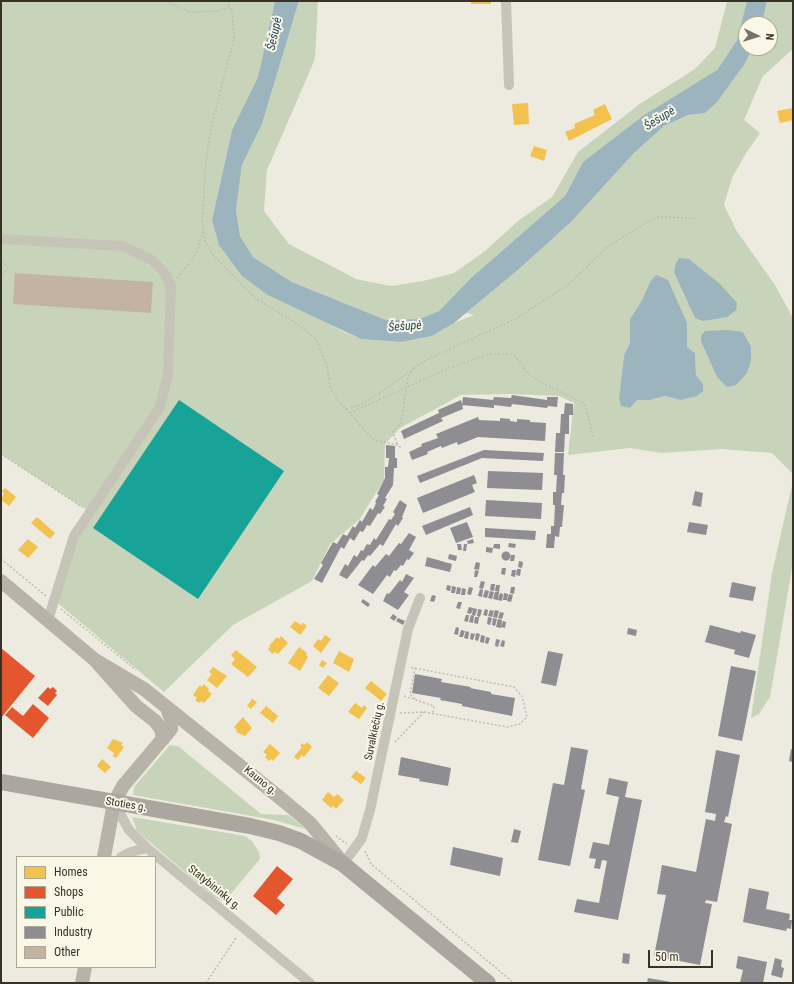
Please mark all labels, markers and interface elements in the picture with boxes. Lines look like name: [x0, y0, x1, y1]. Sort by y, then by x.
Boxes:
water label: Šešupė: [264, 16, 286, 52]
north arrow: [738, 16, 778, 56]
text: N: [763, 33, 776, 41]
water label: Šešupė: [642, 104, 678, 134]
water label: Šešupė: [388, 319, 422, 335]
street label: Suvalkiečių g.: [362, 700, 388, 762]
street label: Kauno g.: [241, 764, 279, 798]
street label: Stoties g.: [105, 795, 147, 815]
legend: [16, 856, 156, 968]
street label: Statybininkų g.: [185, 863, 243, 913]
text: Homes: [54, 865, 88, 879]
text: Shops: [54, 885, 83, 899]
text: Public: [54, 905, 83, 919]
text: Industry: [54, 925, 92, 939]
scale bar: [650, 942, 715, 968]
text: Other: [54, 945, 80, 959]
text: 50 m: [655, 950, 679, 964]

